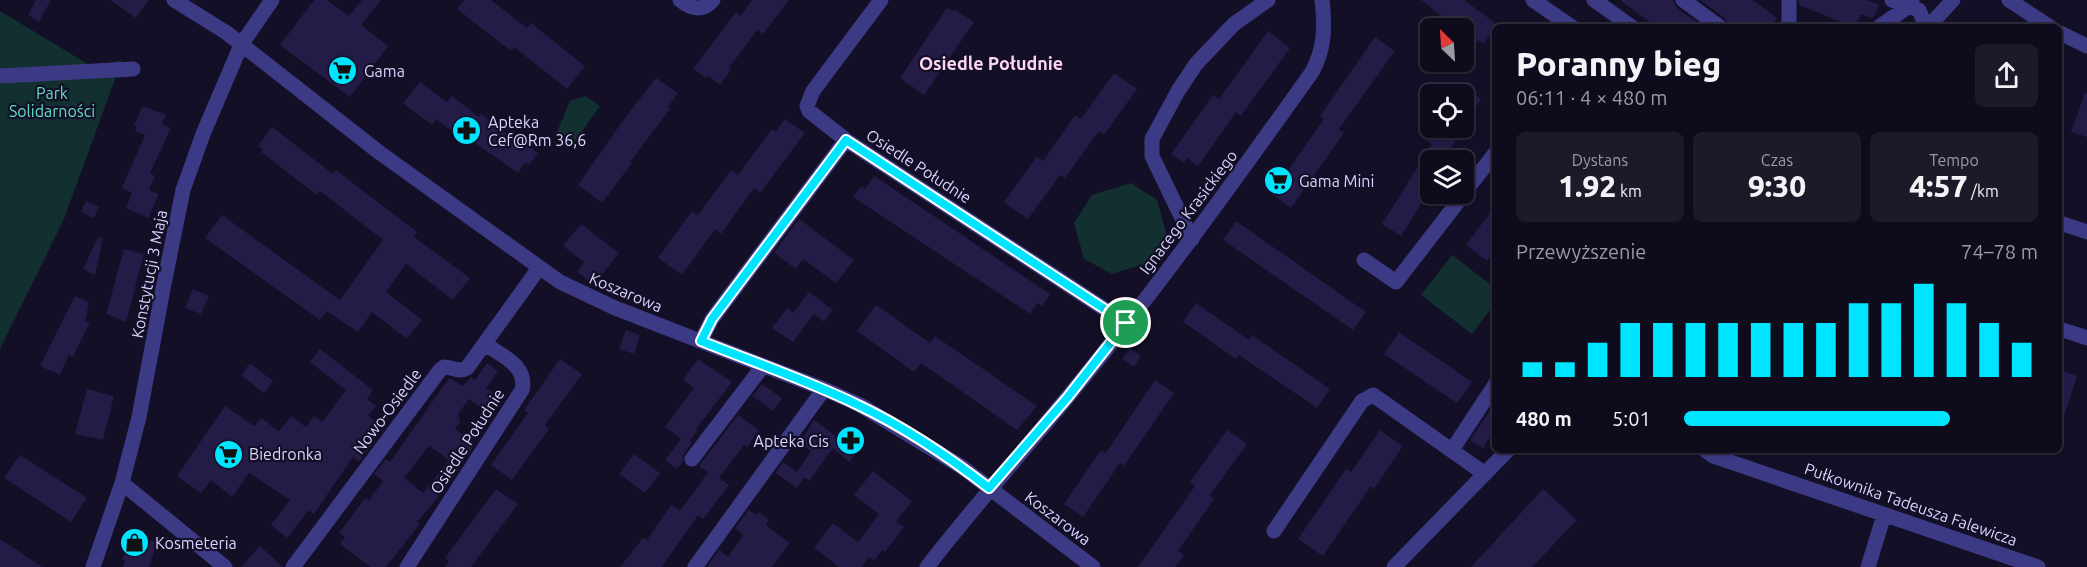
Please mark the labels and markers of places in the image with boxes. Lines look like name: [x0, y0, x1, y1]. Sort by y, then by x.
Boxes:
supermarket icon: Gama: [327, 55, 359, 87]
place label: Gama: [364, 62, 405, 80]
place label: Apteka Cef@Rm 36,6: [488, 113, 586, 149]
pharmacy icon: Apteka Cef@Rm 36,6: [451, 115, 483, 147]
supermarket icon: Gama Mini: [1262, 165, 1294, 197]
place label: Gama Mini: [1299, 172, 1374, 190]
pin: [1100, 297, 1151, 348]
pharmacy icon: Apteka Cis: [834, 425, 866, 457]
place label: Apteka Cis: [754, 432, 829, 450]
supermarket icon: Biedronka: [212, 438, 244, 470]
place label: Biedronka: [249, 445, 322, 463]
shop icon: Kosmeteria: [118, 527, 150, 559]
place label: Kosmeteria: [155, 534, 237, 552]

